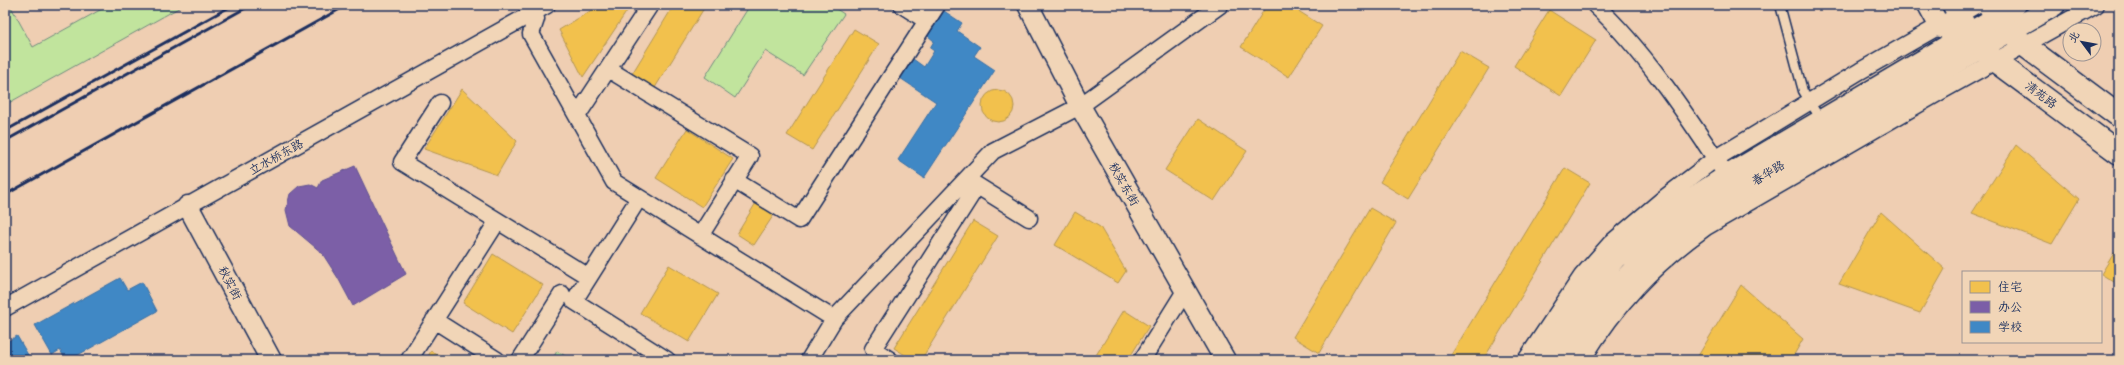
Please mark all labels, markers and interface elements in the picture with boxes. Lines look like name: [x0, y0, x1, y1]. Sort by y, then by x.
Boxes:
north arrow: [2062, 22, 2102, 62]
text: 北: [2064, 28, 2082, 45]
street label: 清苑路: [2022, 77, 2061, 111]
street label: 立水桥东路: [245, 135, 306, 178]
street label: 春华路: [1748, 156, 1787, 188]
street label: 秋实东街: [1106, 159, 1144, 208]
street label: 秋实街: [215, 263, 246, 302]
legend: [1962, 271, 2102, 343]
text: 住宅: [1998, 278, 2022, 294]
text: 办公: [1998, 298, 2022, 314]
text: 学校: [1998, 318, 2022, 334]

